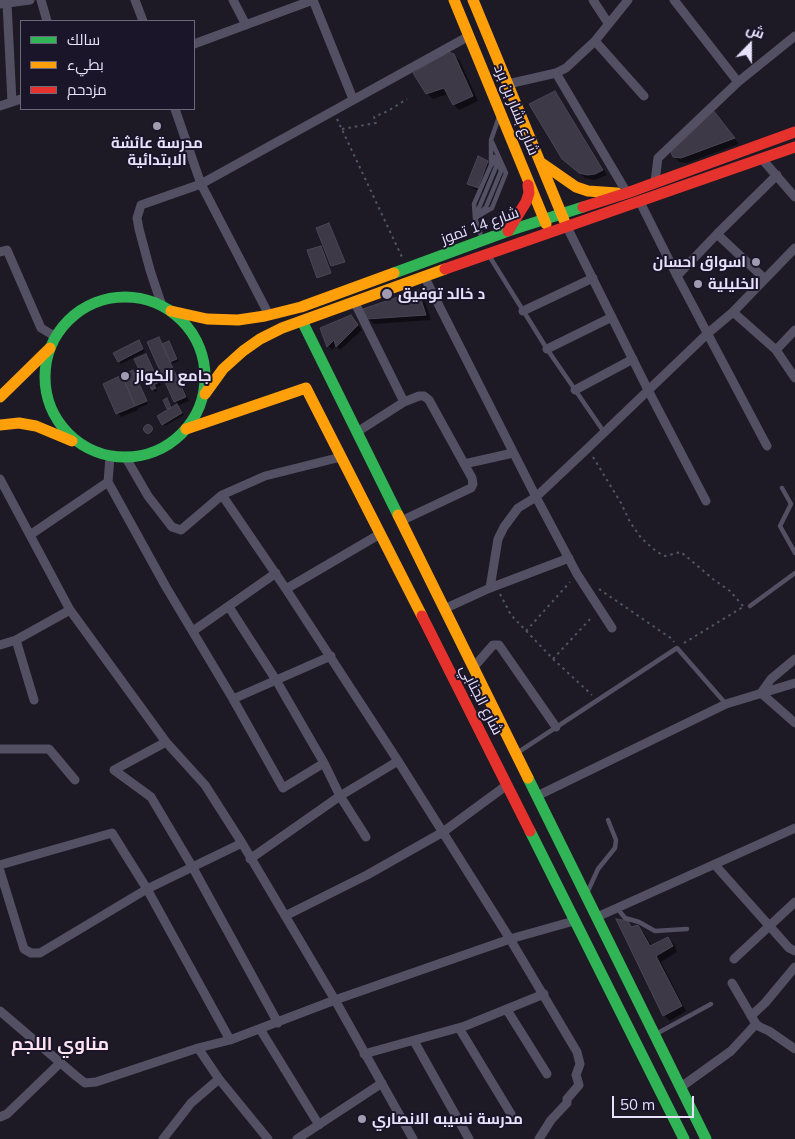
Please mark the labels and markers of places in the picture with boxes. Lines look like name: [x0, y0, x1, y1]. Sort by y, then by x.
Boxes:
marker: مدرسة عائشة الابتدائية: [151, 120, 163, 132]
place label: مدرسة عائشة الابتدائية: [111, 134, 203, 169]
place label: اسواق احسان: [653, 253, 746, 271]
marker: اسواق احسان: [750, 256, 762, 268]
place label: الخليلية: [708, 275, 759, 293]
marker: الخليلية: [692, 278, 704, 290]
place label: د خالد توفيق: [398, 285, 485, 303]
marker: د خالد توفيق: [380, 287, 394, 301]
place label: جامع الكواز: [135, 367, 211, 385]
marker: جامع الكواز: [119, 370, 131, 382]
place label: مدرسة نسيبه الانصاري: [372, 1110, 523, 1128]
marker: مدرسة نسيبه الانصاري: [356, 1113, 368, 1125]

